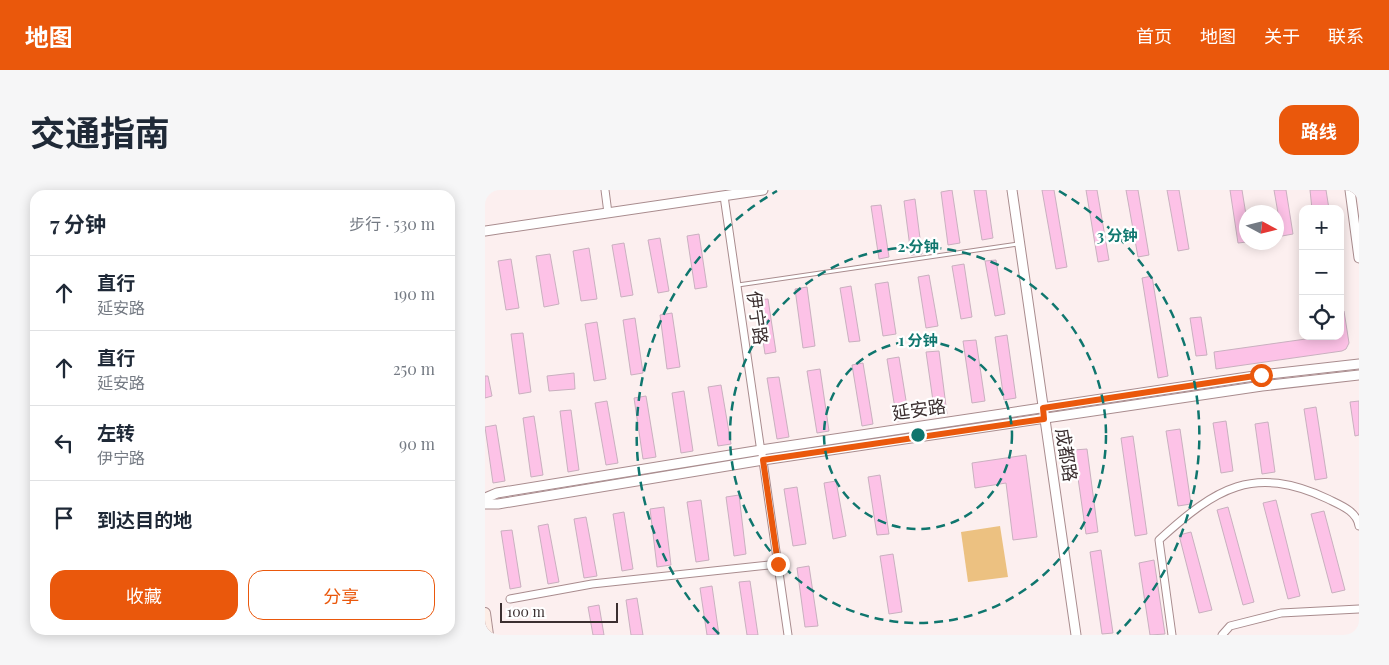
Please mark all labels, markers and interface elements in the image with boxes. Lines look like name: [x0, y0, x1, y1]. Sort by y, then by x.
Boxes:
text: 地图: [25, 20, 73, 52]
text: 首页: [1136, 24, 1172, 48]
text: 地图: [1200, 24, 1236, 48]
text: 关于: [1264, 24, 1300, 48]
text: 联系: [1328, 24, 1364, 48]
button: 路线: [1279, 105, 1359, 155]
text: 交通指南: [30, 108, 170, 155]
north arrow: [1239, 205, 1284, 250]
map controls: [1299, 205, 1344, 340]
button: +: [1299, 205, 1344, 250]
text: 7 分钟: [50, 209, 106, 237]
text: 步行 · 530 m: [349, 213, 435, 234]
text: 3 分钟: [1097, 225, 1137, 245]
text: 2 分钟: [897, 236, 939, 256]
button: −: [1299, 250, 1344, 295]
text: 直行: [97, 269, 135, 295]
icon: ahead: [50, 279, 78, 307]
text: 190 m: [393, 283, 435, 304]
street label: 伊宁路: [742, 289, 774, 346]
button: locate: [1299, 295, 1344, 340]
text: 延安路: [97, 297, 145, 318]
text: 1 分钟: [898, 330, 938, 350]
text: 直行: [97, 344, 135, 370]
icon: ahead: [50, 354, 78, 382]
text: 250 m: [393, 358, 435, 379]
route start: [1250, 364, 1273, 387]
text: 延安路: [97, 372, 145, 393]
street label: 延安路: [890, 393, 947, 425]
text: 左转: [97, 419, 135, 445]
centre of rings: [909, 426, 927, 444]
street label: 成都路: [1051, 426, 1083, 483]
icon: left: [50, 429, 78, 457]
text: 90 m: [399, 433, 435, 454]
text: 伊宁路: [97, 447, 145, 468]
icon: arrive: [50, 504, 78, 532]
text: 到达目的地: [97, 506, 192, 532]
route end: [767, 553, 790, 576]
button: 收藏: [50, 570, 238, 620]
button: 分享: [248, 570, 435, 620]
scale bar: [500, 600, 617, 623]
text: 100 m: [507, 602, 545, 621]

